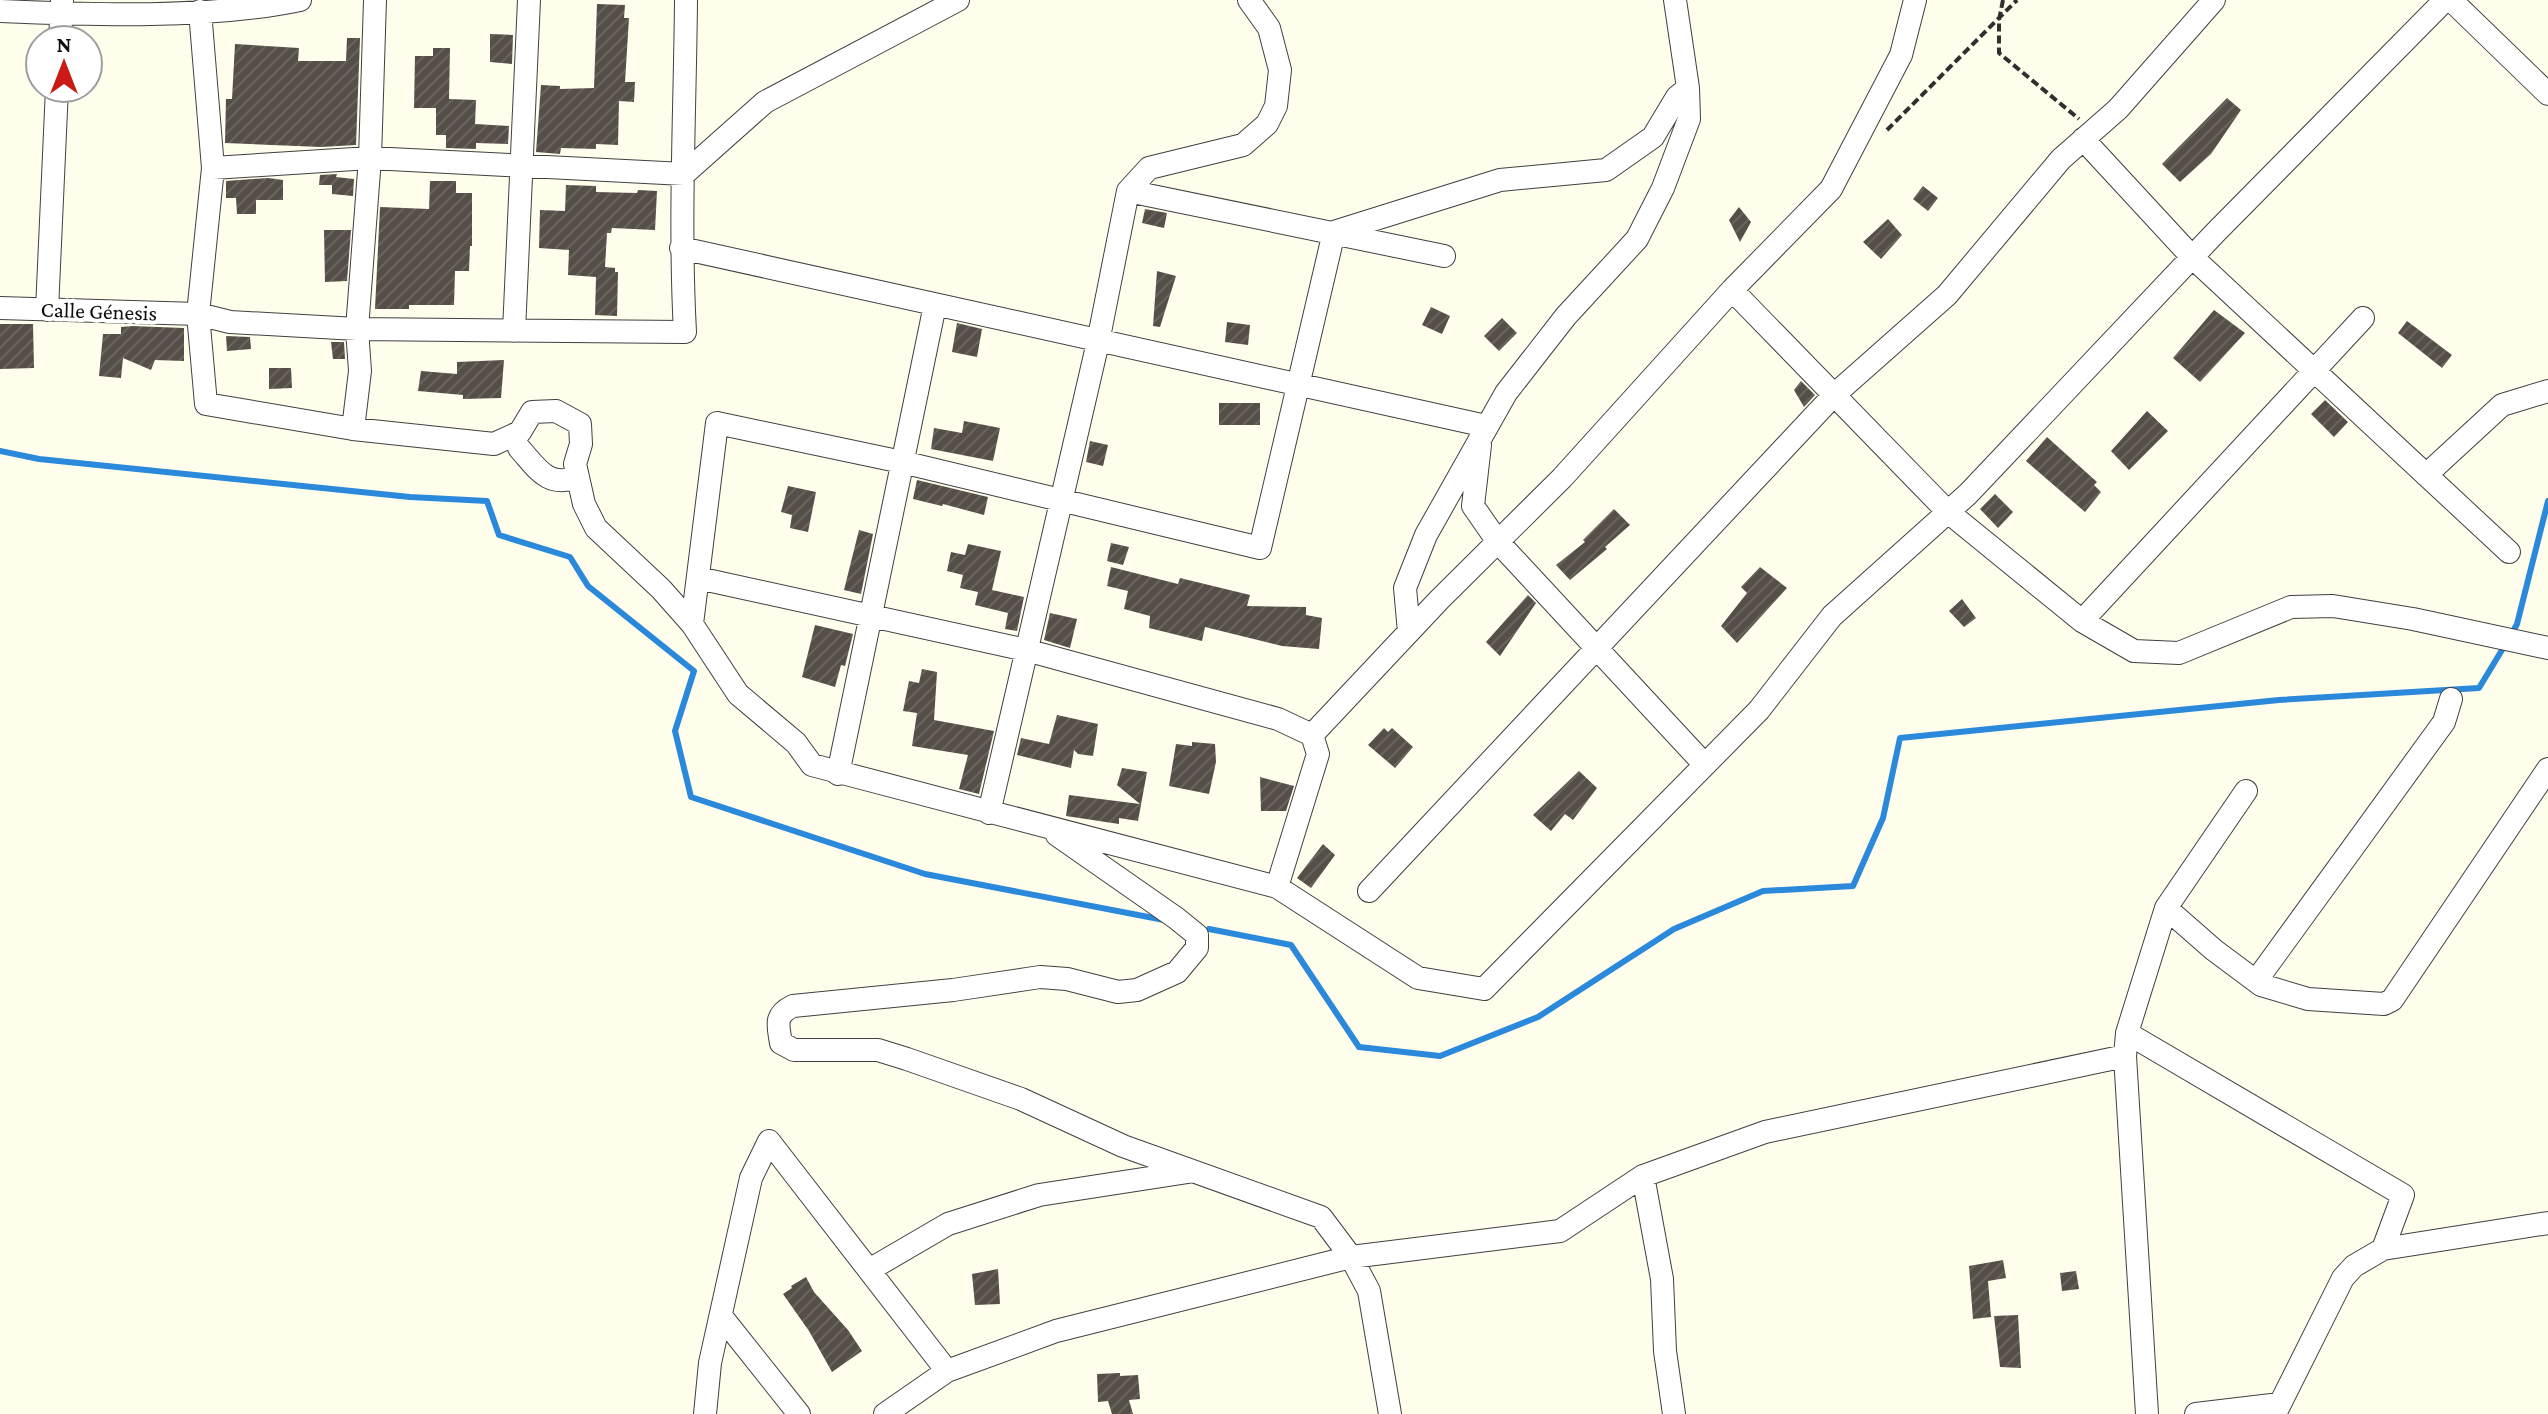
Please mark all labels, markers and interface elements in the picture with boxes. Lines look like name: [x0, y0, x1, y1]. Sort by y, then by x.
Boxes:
north arrow: [24, 24, 104, 104]
text: N: [57, 32, 72, 57]
street label: Calle Génesis: [40, 296, 158, 326]

